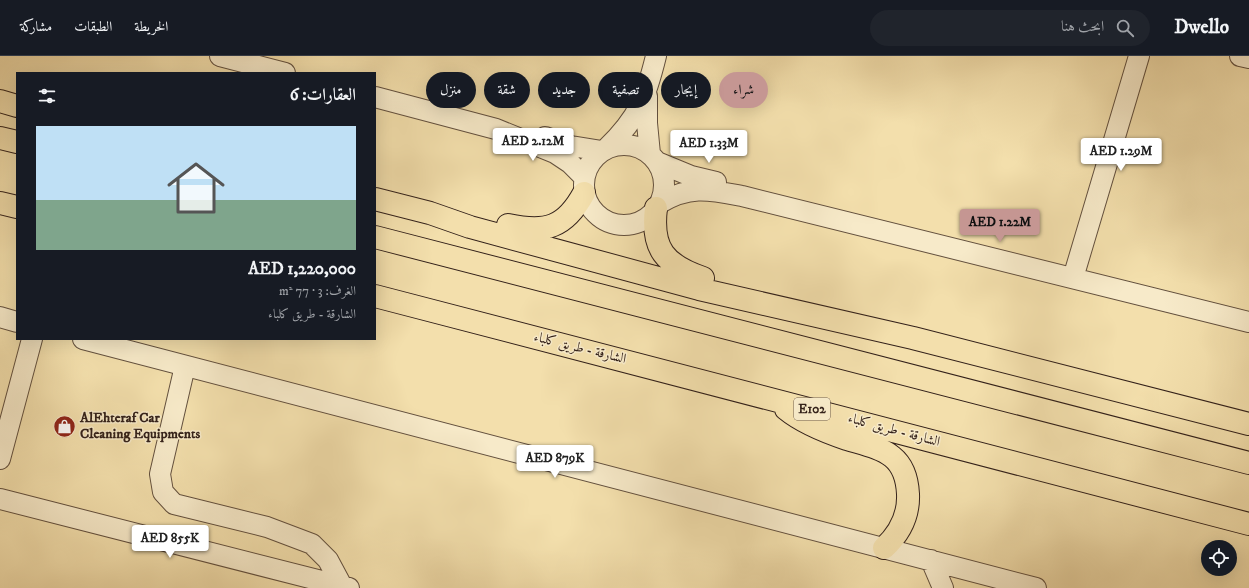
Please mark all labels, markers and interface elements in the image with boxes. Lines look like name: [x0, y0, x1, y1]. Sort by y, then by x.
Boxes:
search box: [870, 10, 1150, 46]
text: Dwello: [1174, 16, 1229, 39]
text: ابحث هنا: [1061, 17, 1104, 36]
icon: search: [1114, 17, 1136, 39]
text: مشاركة: [20, 18, 52, 36]
text: الطبقات: [74, 18, 112, 36]
text: الخريطة: [134, 18, 168, 36]
chip: منزل: [426, 72, 476, 108]
chip: شقة: [484, 72, 530, 108]
chip: جديد: [538, 72, 590, 108]
chip: تصفية: [598, 72, 653, 108]
chip: إيجار: [661, 72, 711, 108]
chip: شراء: [719, 72, 768, 108]
text: العقارات: 6: [290, 84, 356, 106]
icon: filters: [36, 85, 58, 107]
pin: AED 2.12M: [487, 128, 579, 162]
pin: AED 1.33M: [663, 130, 755, 164]
text: AED 2.12M: [502, 133, 564, 149]
text: AED 1.33M: [679, 135, 739, 151]
pin: AED 1.29M: [1075, 138, 1167, 172]
text: AED 1.29M: [1090, 143, 1152, 159]
icon: home: [160, 152, 232, 224]
pin: AED 1.22M: [954, 209, 1046, 243]
text: AED 1.22M: [969, 214, 1031, 230]
text: AED 1,220,000: [248, 258, 356, 280]
text: الغرف: 3 · 77 m²: [279, 283, 356, 299]
text: الشارقة - طريق كلباء: [268, 306, 356, 322]
street label: الشارقة - طريق كلباء: [532, 328, 628, 368]
road number: E102: [794, 398, 830, 420]
place label: AlEhteraf Car Cleaning Equipments: [79, 409, 200, 443]
street label: الشارقة - طريق كلباء: [846, 409, 942, 451]
shop icon: AlEhteraf Car Cleaning Equipments: [52, 413, 78, 439]
pin: AED 879K: [514, 445, 596, 479]
text: AED 879K: [526, 450, 584, 466]
pin: AED 855K: [129, 525, 211, 559]
text: AED 855K: [141, 530, 199, 546]
map controls: [1201, 540, 1237, 576]
button: locate: [1201, 540, 1237, 576]

